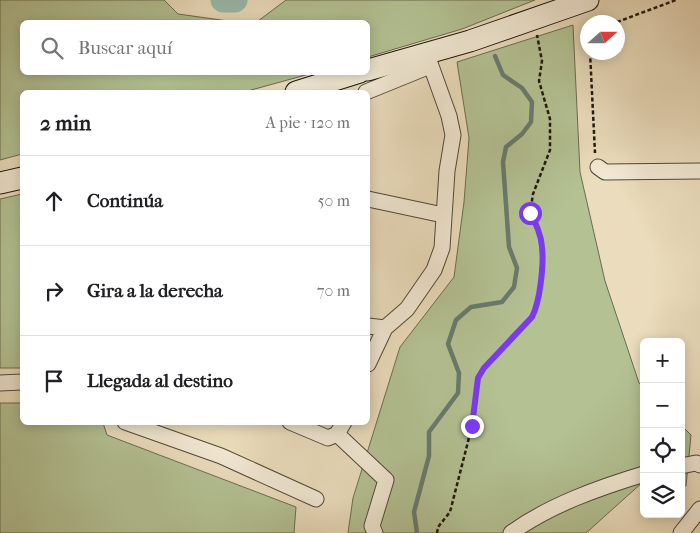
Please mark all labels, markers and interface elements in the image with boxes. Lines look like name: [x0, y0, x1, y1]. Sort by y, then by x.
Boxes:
north arrow: [580, 15, 625, 60]
search box: [20, 20, 370, 75]
icon: search: [38, 34, 66, 62]
text: Buscar aquí: [78, 37, 172, 59]
text: 2 min: [40, 111, 91, 135]
text: A pie · 120 m: [265, 113, 350, 132]
icon: ahead: [40, 187, 68, 215]
text: Continúa: [87, 190, 163, 212]
text: 50 m: [318, 191, 350, 210]
route start: [519, 202, 542, 225]
icon: right: [40, 277, 68, 305]
text: Gira a la derecha: [87, 280, 223, 302]
text: 70 m: [317, 281, 350, 300]
map controls: [640, 338, 685, 518]
button: +: [640, 338, 685, 383]
icon: arrive: [40, 367, 68, 395]
text: Llegada al destino: [87, 370, 233, 392]
button: −: [640, 383, 685, 428]
route end: [461, 415, 484, 438]
button: locate: [640, 428, 685, 473]
button: layers: [640, 473, 685, 518]

